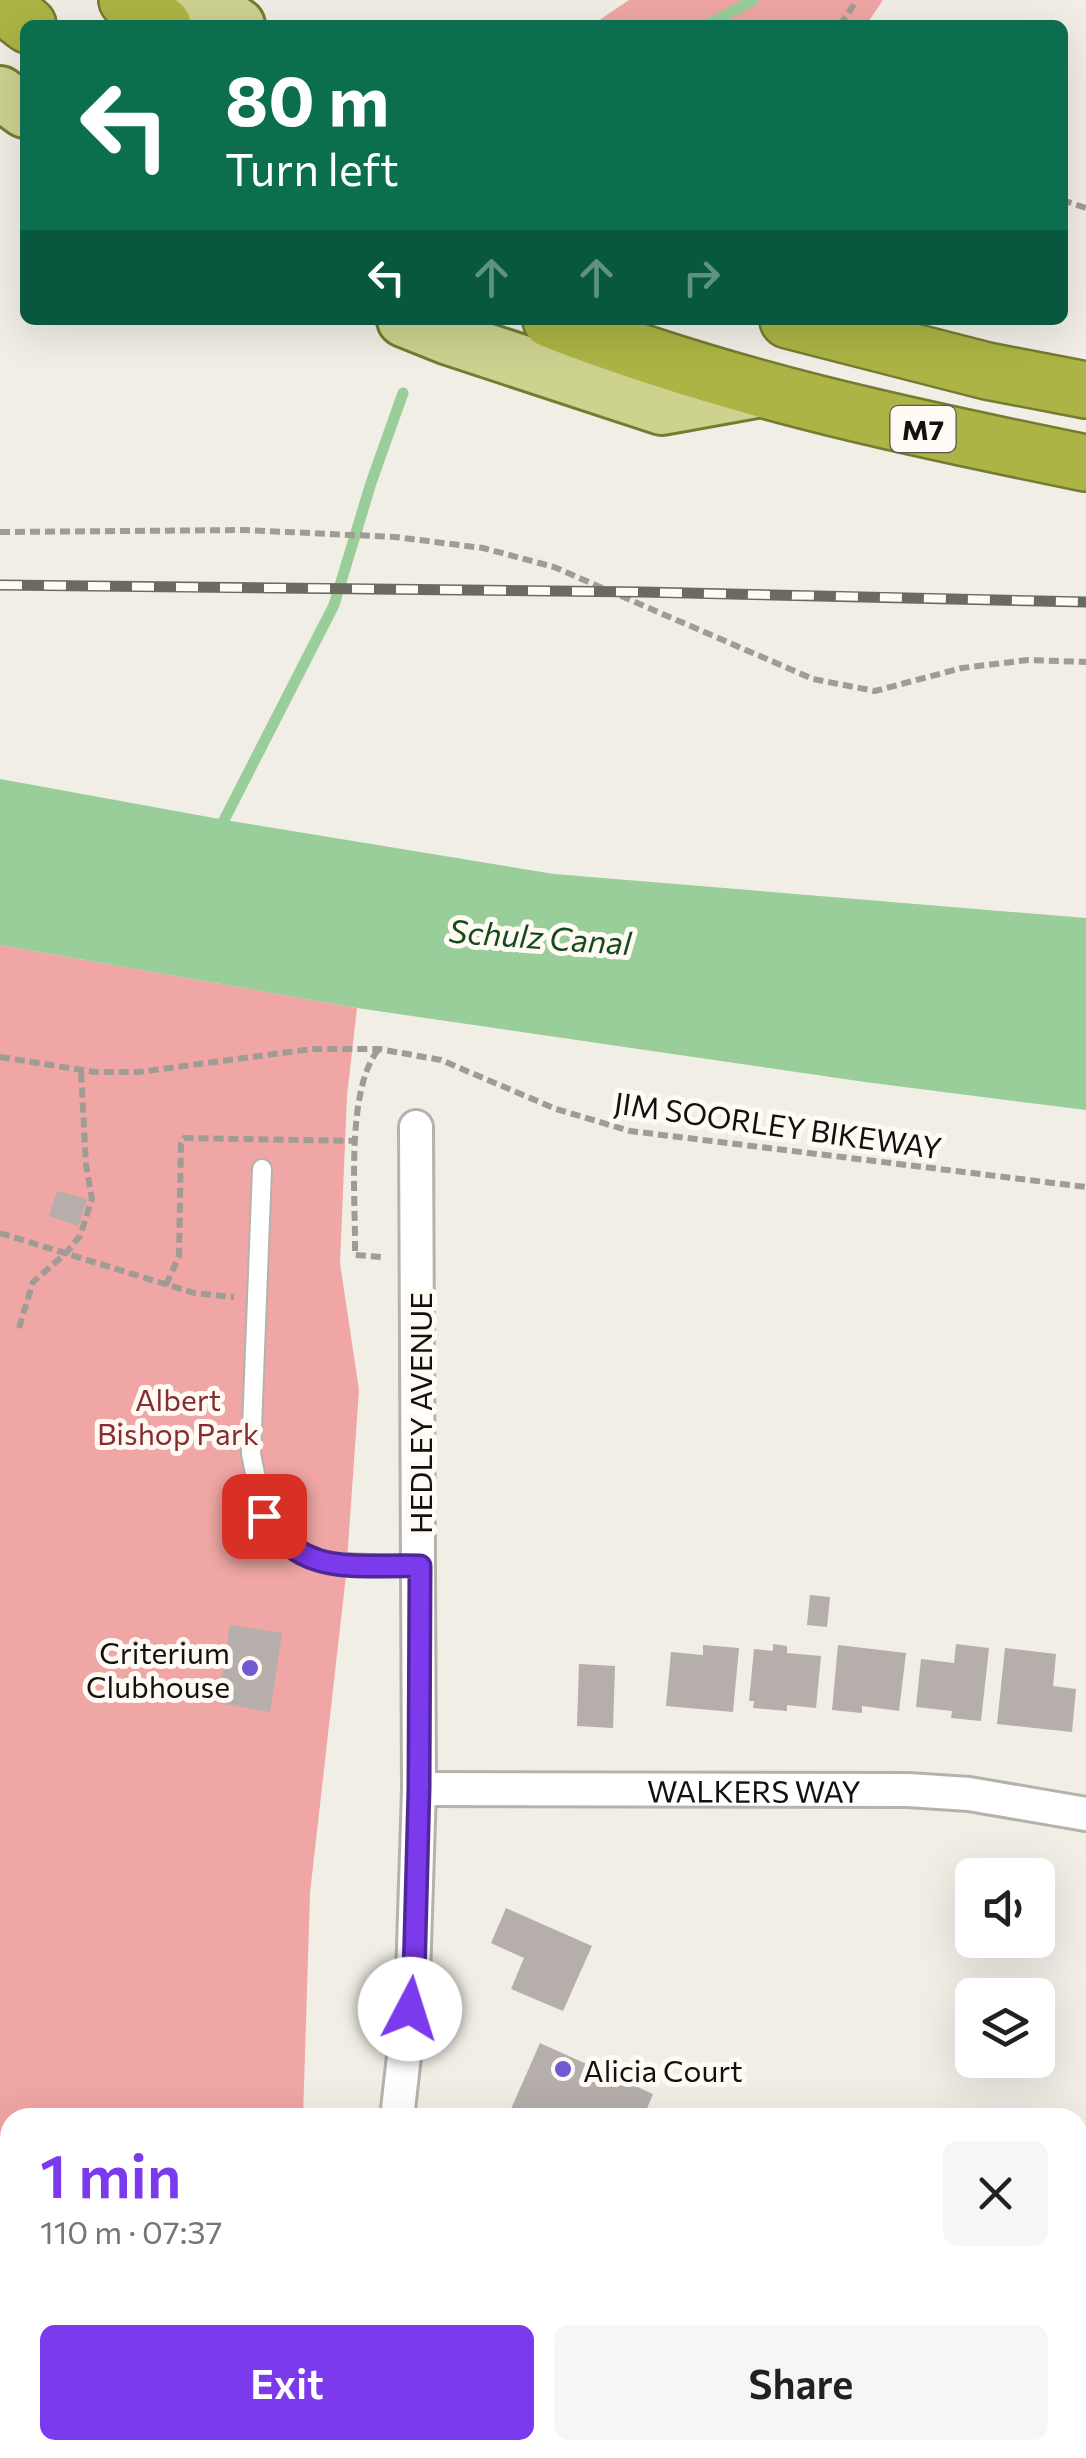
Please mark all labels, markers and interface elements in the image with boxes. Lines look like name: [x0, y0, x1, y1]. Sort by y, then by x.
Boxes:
text: 80 m: [225, 55, 389, 140]
icon: left: [60, 60, 190, 190]
text: Turn left: [225, 140, 399, 195]
icon: left: [359, 250, 414, 305]
icon: ahead: [464, 250, 519, 305]
icon: ahead: [569, 250, 624, 305]
icon: right: [674, 250, 729, 305]
road number: M7: [890, 406, 956, 452]
water label: Schulz Canal: [447, 910, 633, 962]
street label: JIM SOORLEY BIKEWAY: [612, 1083, 944, 1165]
street label: HEDLEY AVENUE: [401, 1292, 438, 1534]
park label: Albert Bishop Park: [97, 1380, 259, 1451]
pin: [222, 1474, 307, 1559]
icon: arrive: [237, 1489, 292, 1544]
place label: Criterium Clubhouse: [86, 1633, 230, 1704]
marker: Criterium Clubhouse: [239, 1657, 261, 1679]
street label: WALKERS WAY: [647, 1771, 861, 1808]
map controls: [955, 1858, 1055, 2078]
button: sound: [955, 1858, 1055, 1958]
position arrow: [358, 1957, 462, 2061]
button: layers: [955, 1978, 1055, 2078]
place label: Alicia Court: [583, 2051, 743, 2088]
marker: Alicia Court: [552, 2058, 574, 2080]
text: 1 min: [40, 2137, 181, 2210]
button: close: [943, 2141, 1048, 2246]
text: 110 m · 07:37: [40, 2211, 222, 2251]
button: Exit: [40, 2325, 534, 2440]
button: Share: [554, 2325, 1048, 2440]

